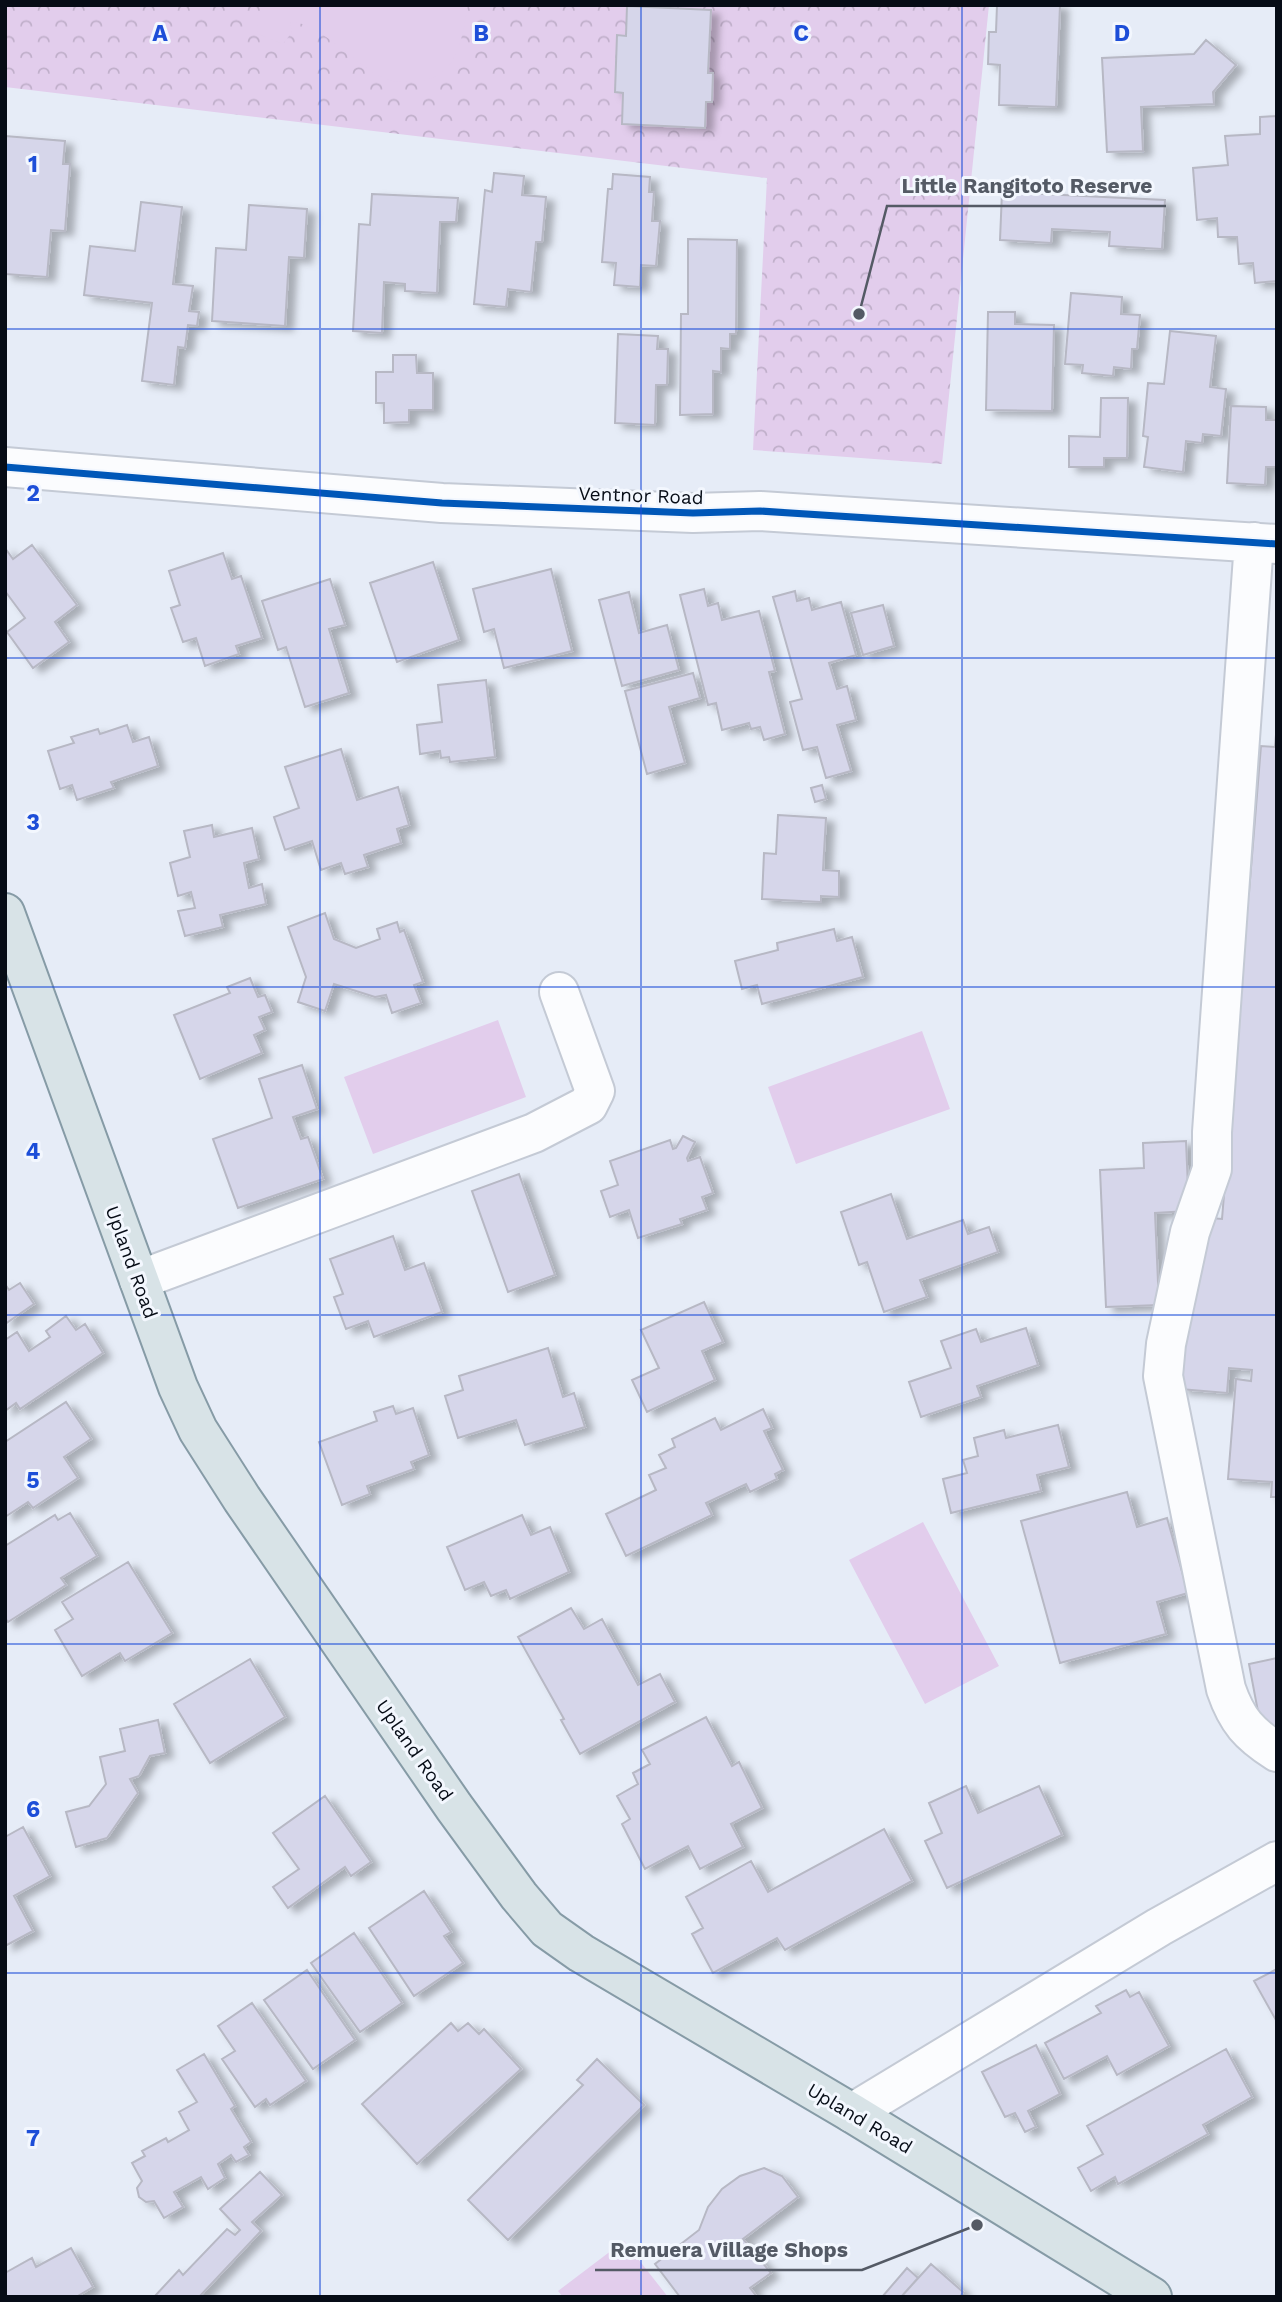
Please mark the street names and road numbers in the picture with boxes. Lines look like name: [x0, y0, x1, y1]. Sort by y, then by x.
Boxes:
street label: Ventnor Road: [578, 482, 704, 509]
street label: Upland Road: [100, 1203, 163, 1322]
street label: Upland Road: [371, 1695, 458, 1805]
street label: Upland Road: [803, 2078, 916, 2159]

